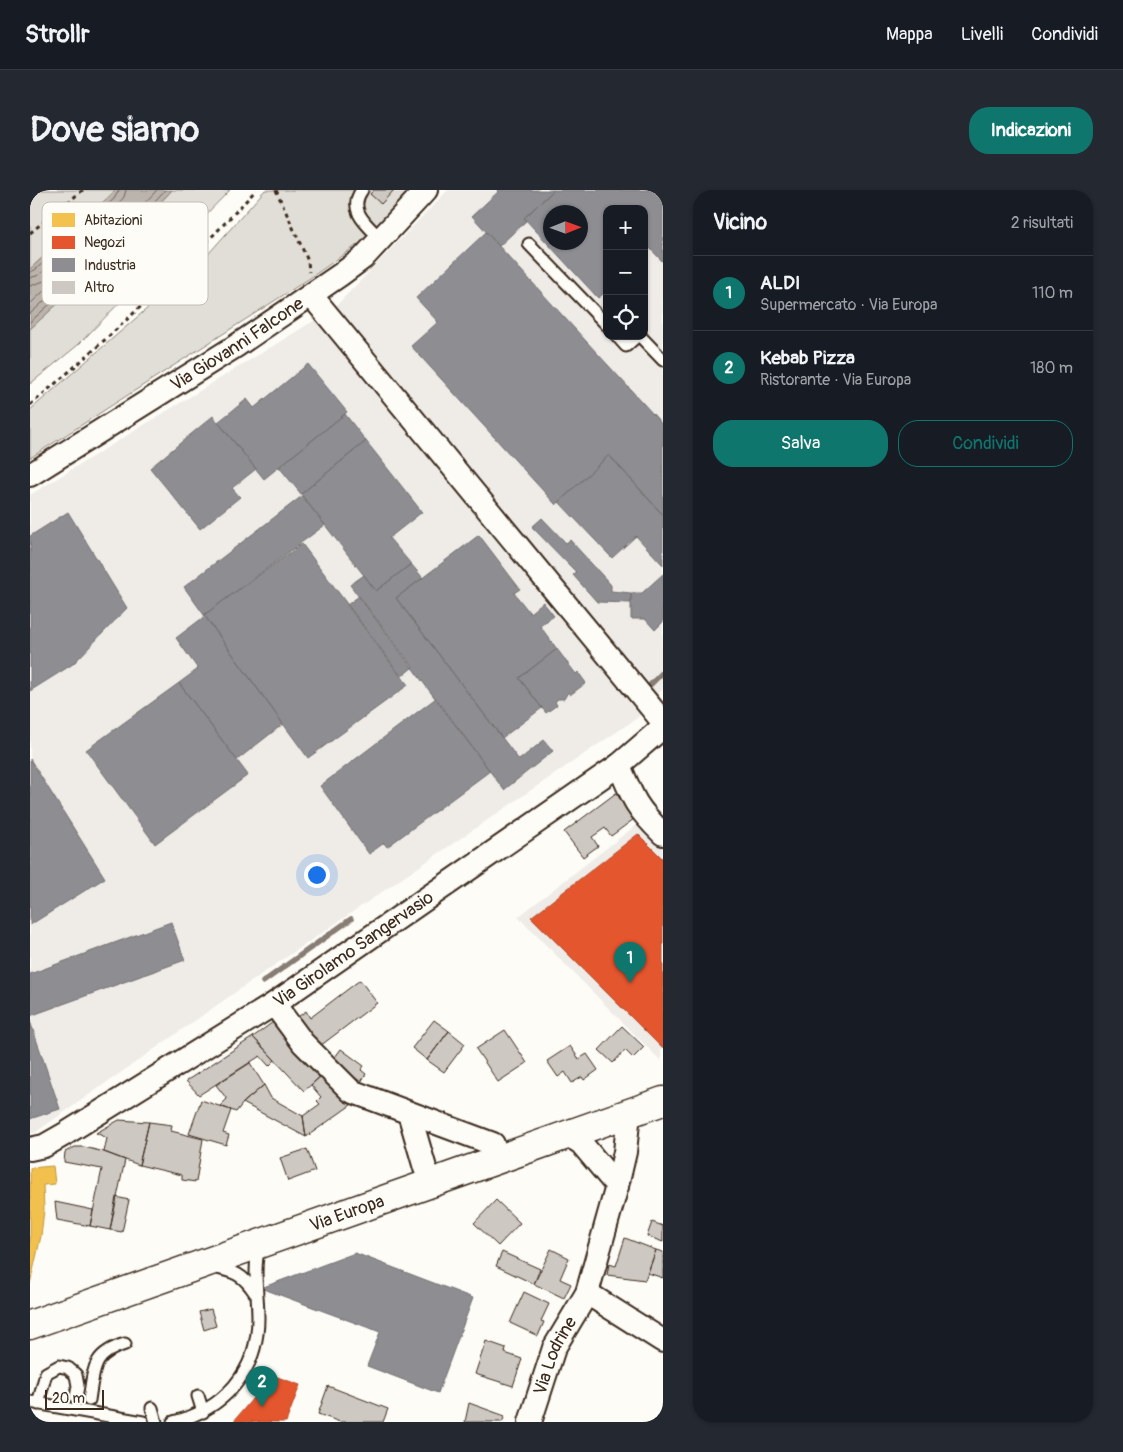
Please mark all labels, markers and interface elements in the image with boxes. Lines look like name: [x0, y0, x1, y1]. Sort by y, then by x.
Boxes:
text: Strollr: [25, 20, 90, 49]
text: Mappa: [886, 23, 933, 46]
text: Livelli: [961, 23, 1003, 46]
text: Condividi: [1031, 23, 1098, 46]
button: Indicazioni: [969, 107, 1093, 154]
text: Dove siamo: [30, 108, 199, 152]
legend: [42, 202, 208, 305]
north arrow: [543, 205, 588, 250]
map controls: [603, 205, 648, 340]
button: +: [603, 205, 648, 250]
text: Vicino: [713, 209, 767, 236]
text: Abitazioni: [84, 212, 143, 229]
text: 2 risultati: [1011, 213, 1073, 233]
text: Negozi: [84, 234, 125, 251]
button: −: [603, 250, 648, 295]
text: Industria: [84, 257, 136, 274]
text: ALDI: [760, 271, 800, 295]
text: Altro: [84, 279, 115, 296]
text: 1: [726, 283, 732, 303]
text: 110 m: [1032, 283, 1073, 303]
street label: Via Giovanni Falcone: [166, 292, 308, 396]
button: locate: [603, 295, 648, 340]
text: Supermercato · Via Europa: [760, 295, 937, 315]
text: Kebab Pizza: [760, 346, 855, 370]
text: 2: [725, 358, 733, 378]
text: 180 m: [1030, 358, 1073, 378]
text: Ristorante · Via Europa: [760, 370, 911, 390]
button: Salva: [713, 420, 888, 467]
button: Condividi: [898, 420, 1073, 467]
your location: [304, 862, 330, 888]
street label: Via Girolamo Sangervasio: [269, 885, 438, 1013]
pin: 1: [614, 942, 646, 983]
street label: Via Europa: [306, 1189, 387, 1237]
street label: Via Lodrine: [528, 1312, 582, 1398]
pin: 2: [246, 1366, 278, 1407]
scale bar: [45, 1387, 104, 1410]
text: 20 m: [52, 1390, 85, 1407]

